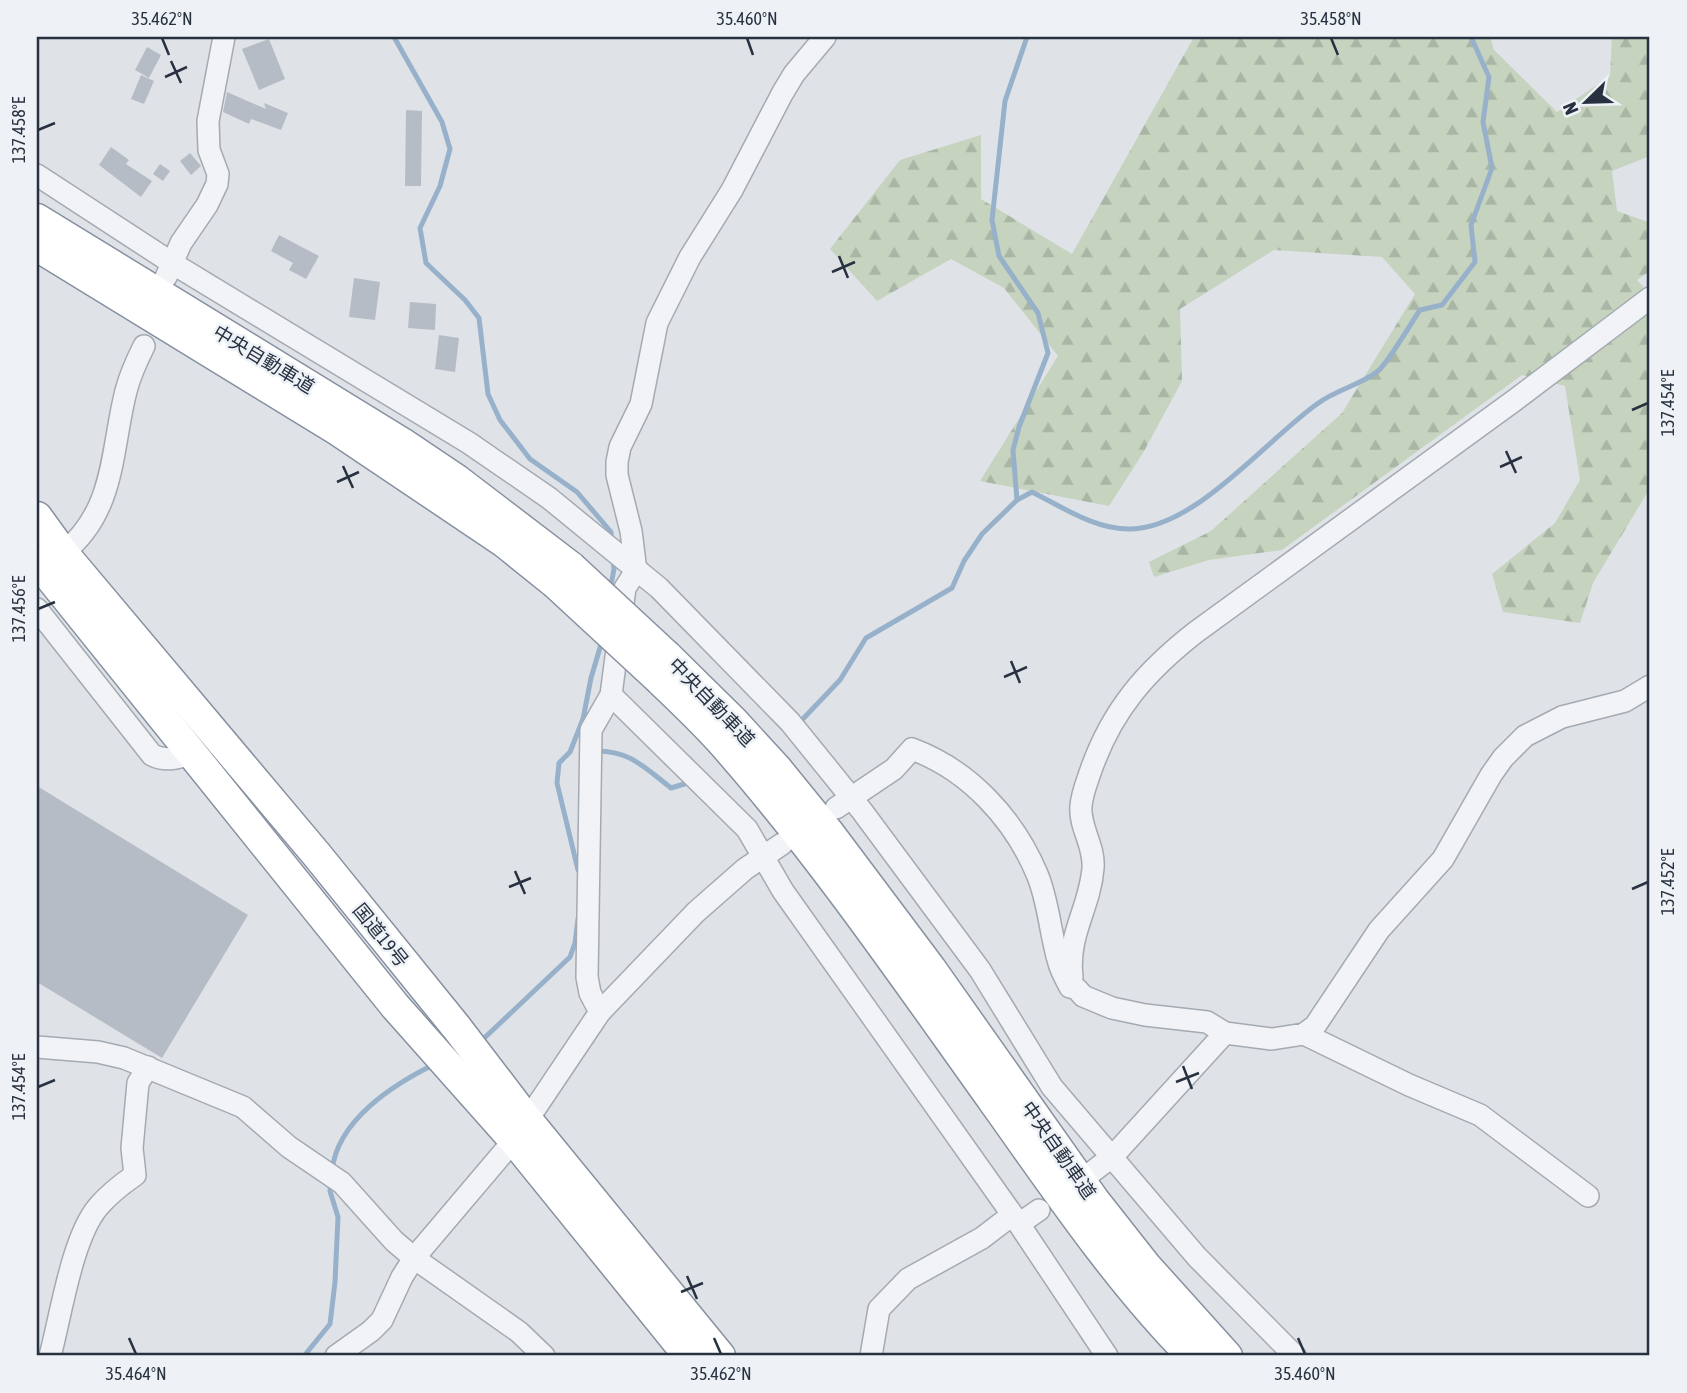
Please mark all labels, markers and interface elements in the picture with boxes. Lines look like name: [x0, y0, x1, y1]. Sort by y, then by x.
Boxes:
text: 35.462°N: [131, 8, 193, 29]
text: 35.460°N: [716, 8, 778, 29]
text: 35.458°N: [1300, 8, 1362, 29]
north arrow: [1550, 66, 1620, 136]
text: 137.458°E: [8, 96, 29, 163]
text: N: [1558, 99, 1583, 118]
street label: 中央自動車道: [209, 320, 319, 398]
text: 137.454°E: [1657, 369, 1678, 436]
text: 137.456°E: [8, 575, 29, 642]
street label: 中央自動車道: [664, 653, 760, 751]
text: 137.452°E: [1657, 848, 1678, 915]
street label: 国道19号: [349, 899, 413, 971]
text: 137.454°E: [8, 1053, 29, 1120]
street label: 中央自動車道: [1017, 1097, 1101, 1203]
text: 35.464°N: [105, 1363, 167, 1384]
text: 35.462°N: [690, 1363, 752, 1384]
text: 35.460°N: [1274, 1363, 1336, 1384]

